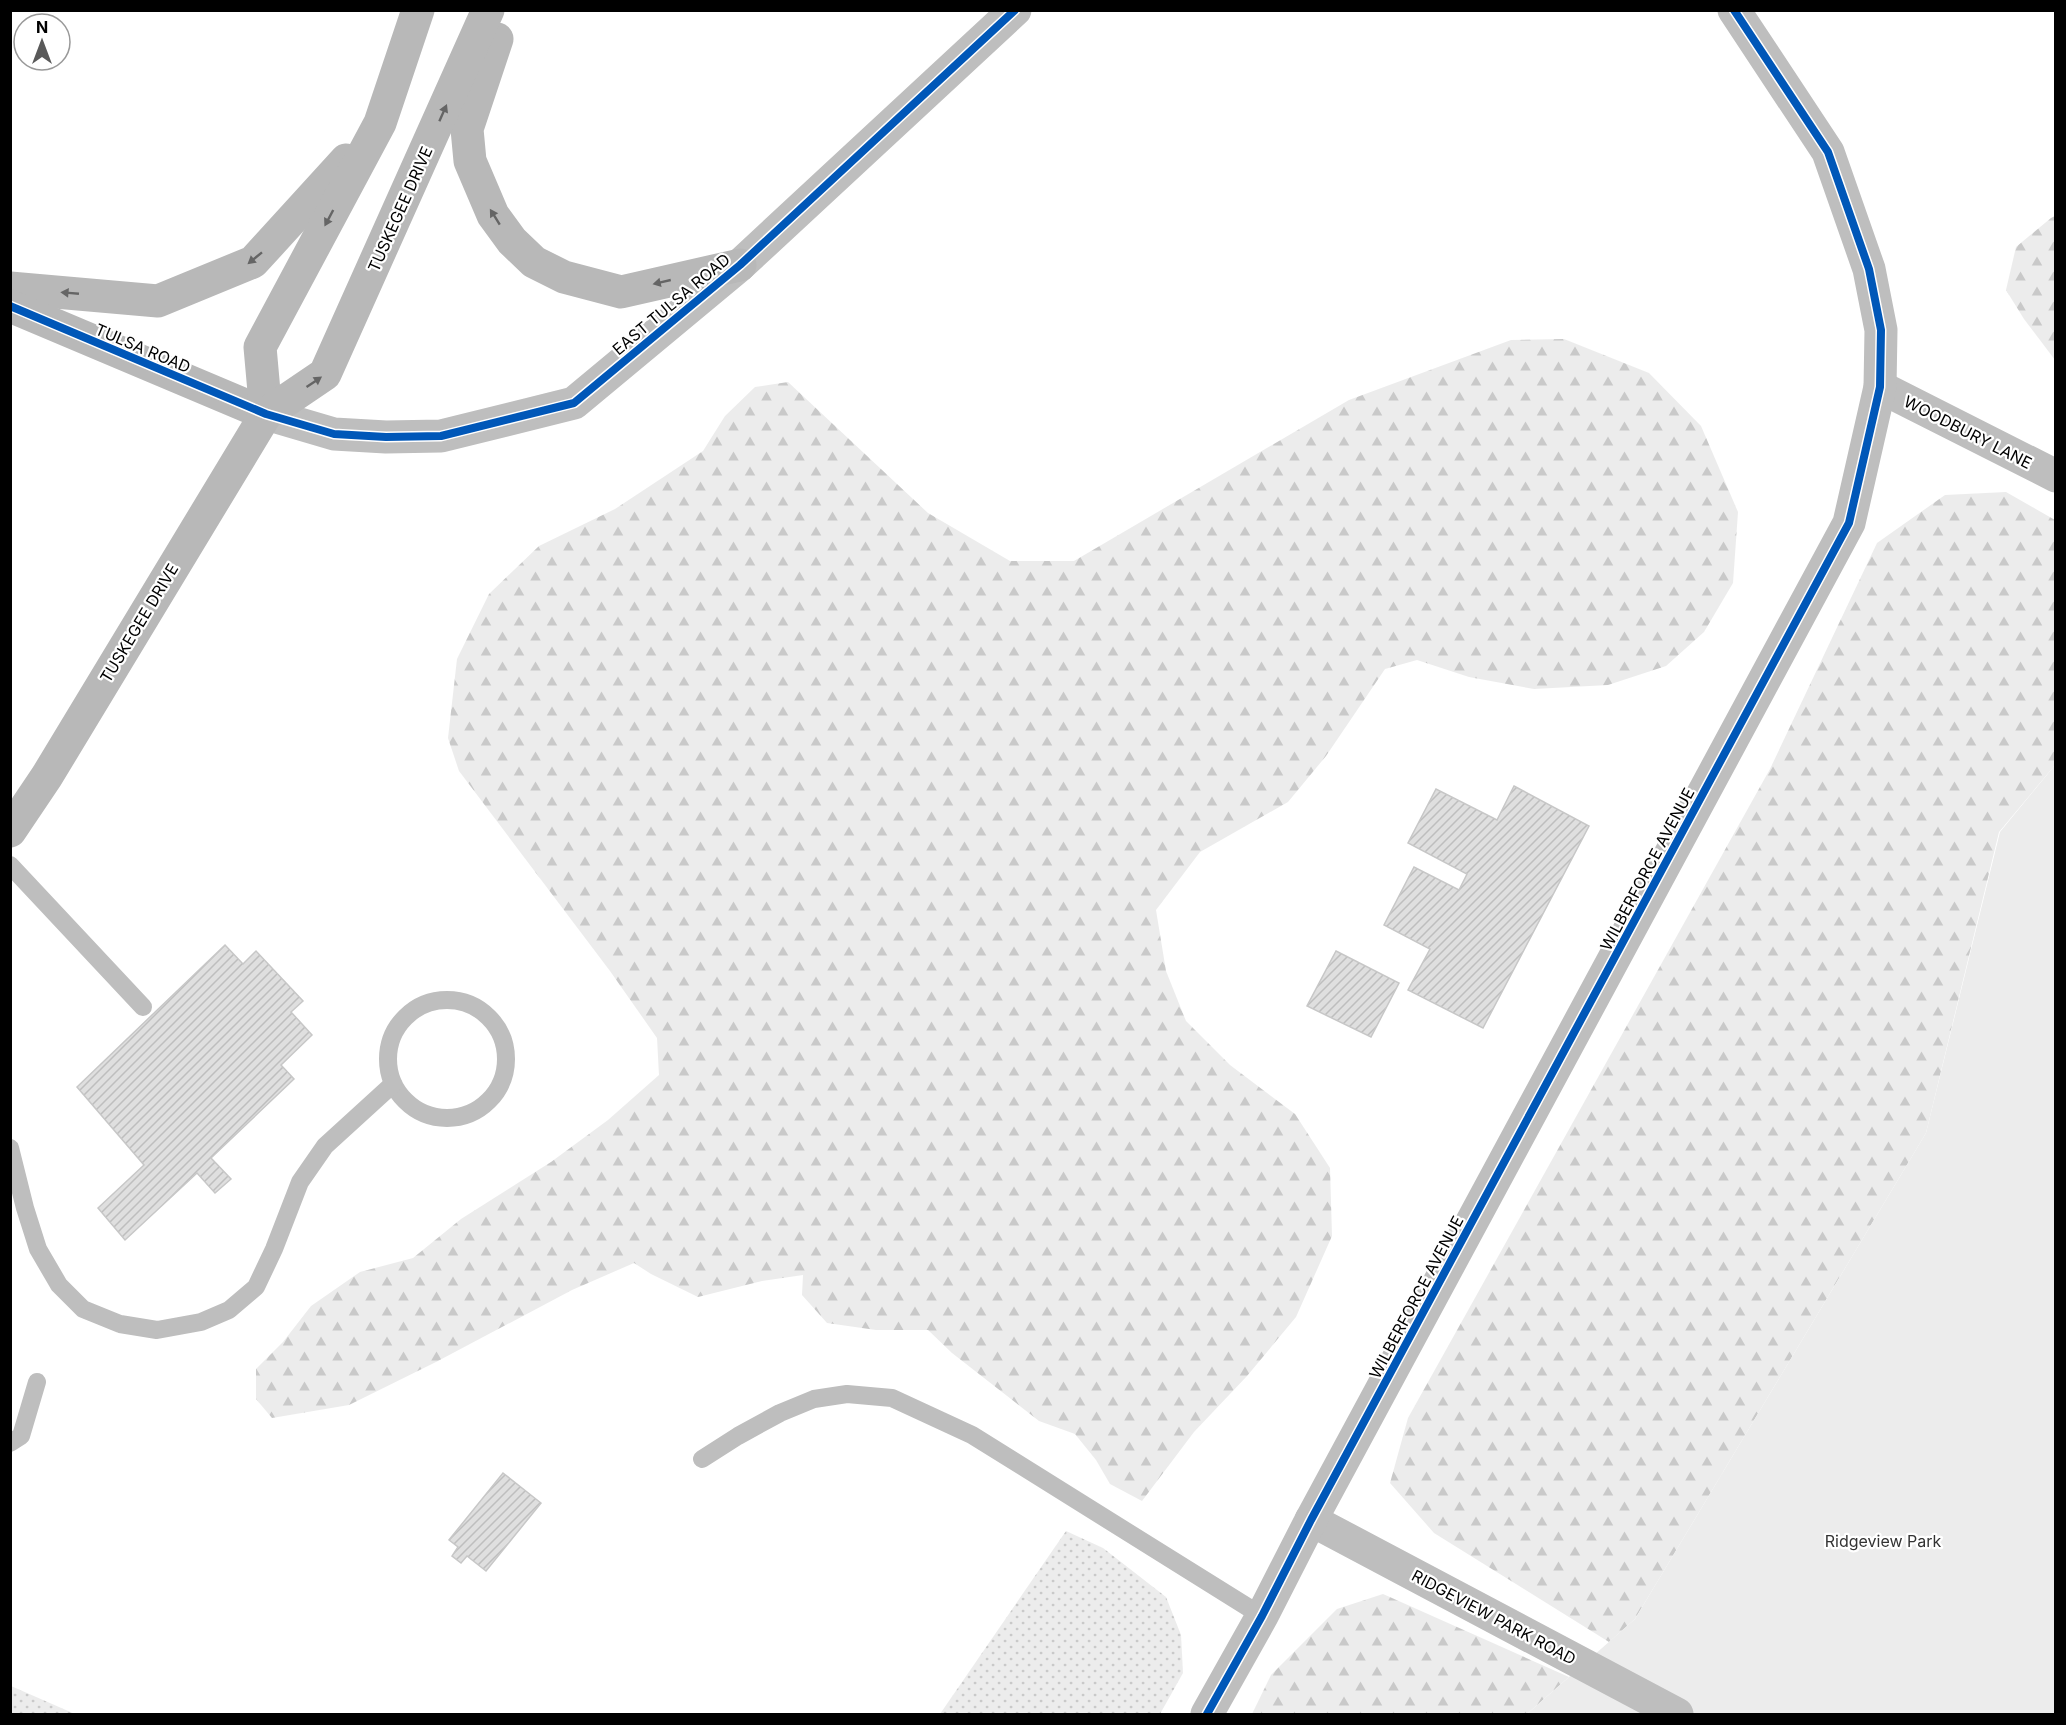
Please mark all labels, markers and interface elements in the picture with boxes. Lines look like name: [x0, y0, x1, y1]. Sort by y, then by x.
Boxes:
north arrow: [12, 12, 72, 72]
text: N: [36, 17, 48, 37]
one-way arrow: [438, 104, 447, 121]
street label: TUSKEGEE DRIVE: [363, 143, 437, 275]
one-way arrow: [489, 209, 500, 225]
one-way arrow: [324, 210, 334, 227]
street label: EAST TULSA ROAD: [608, 249, 734, 359]
one-way arrow: [247, 252, 263, 265]
one-way arrow: [653, 278, 672, 288]
one-way arrow: [60, 288, 79, 298]
street label: TULSA ROAD: [92, 319, 194, 377]
one-way arrow: [306, 376, 322, 388]
street label: WOODBURY LANE: [1901, 391, 2035, 473]
street label: TUSKEGEE DRIVE: [96, 560, 182, 686]
street label: WILBERFORCE AVENUE: [1596, 784, 1698, 954]
street label: WILBERFORCE AVENUE: [1365, 1212, 1467, 1382]
park label: Ridgeview Park: [1825, 1531, 1941, 1551]
street label: RIDGEVIEW PARK ROAD: [1408, 1565, 1580, 1669]

